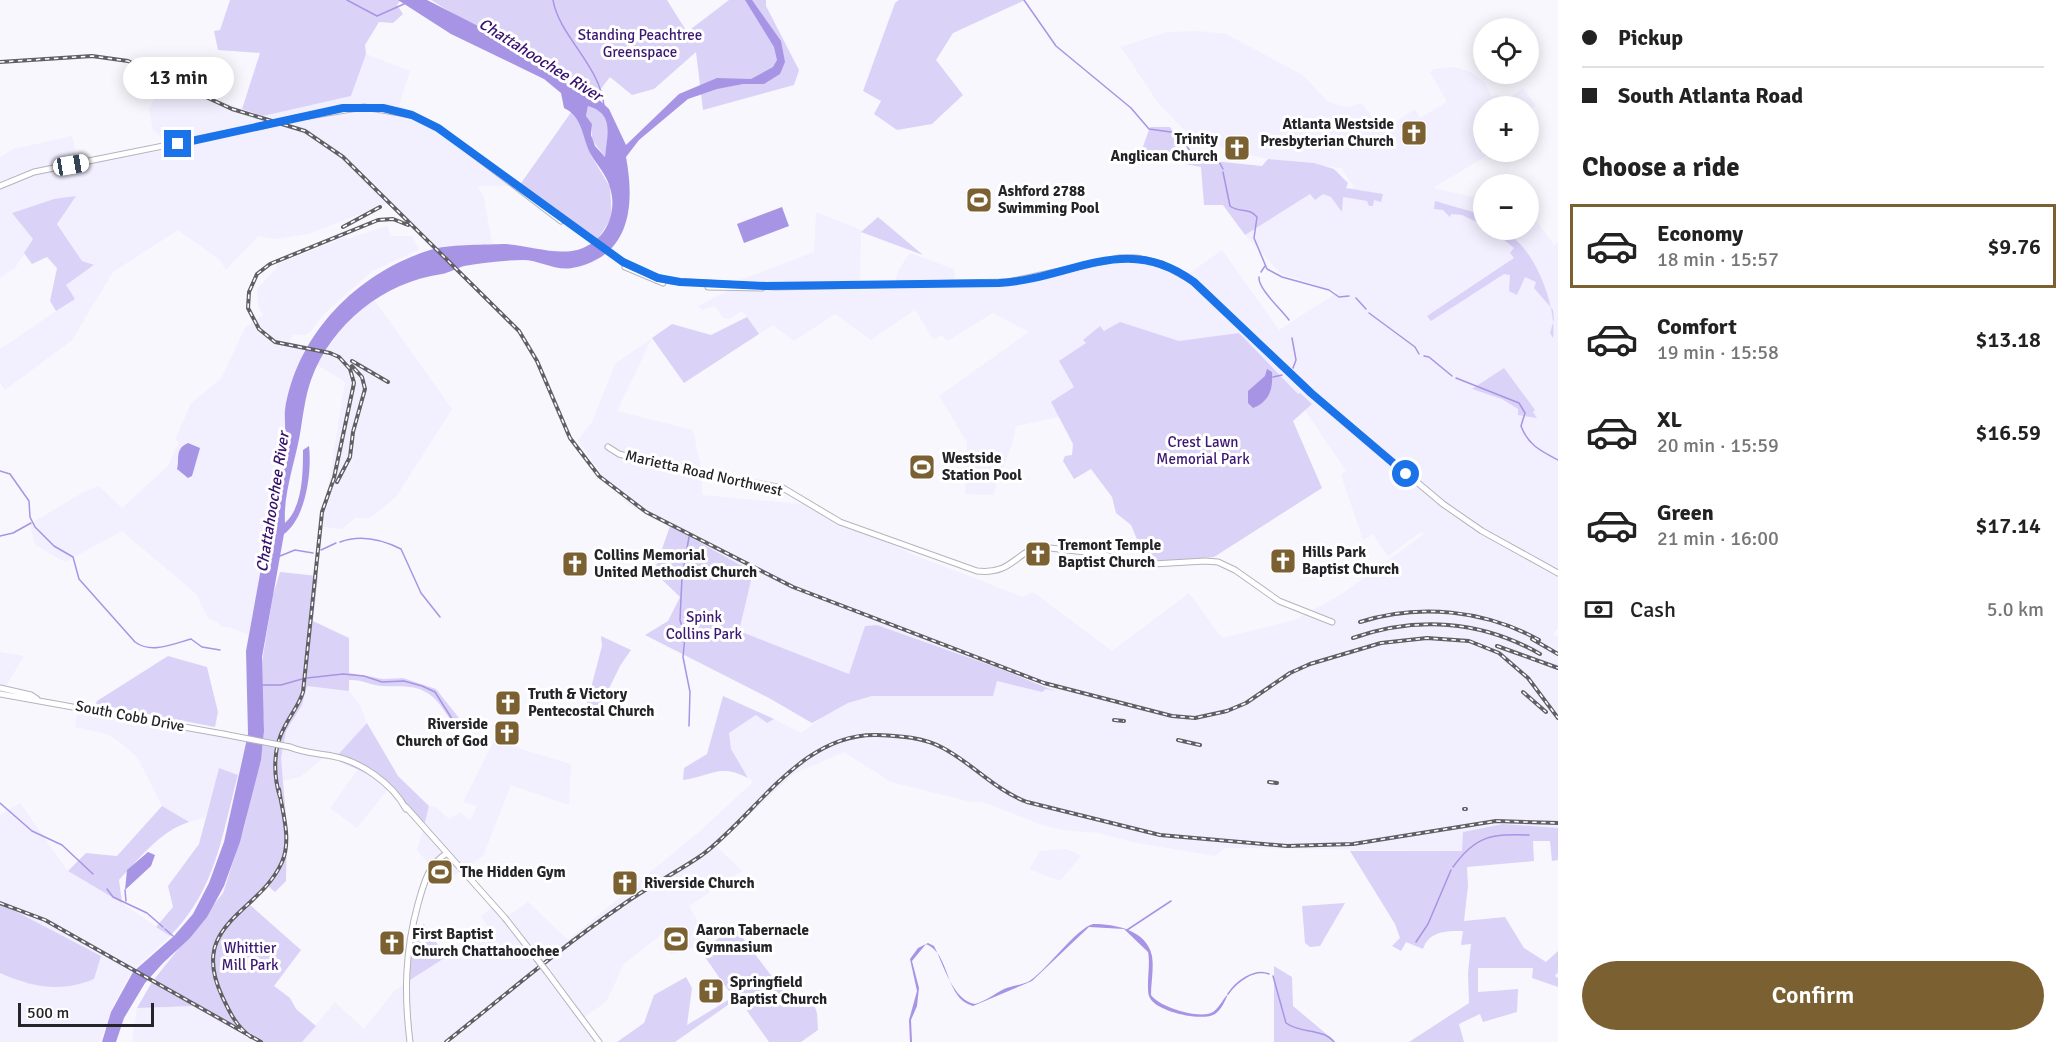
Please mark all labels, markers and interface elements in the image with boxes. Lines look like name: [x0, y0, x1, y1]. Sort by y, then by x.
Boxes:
water label: Chattahoochee River: [475, 14, 608, 107]
map controls: [1473, 18, 1539, 240]
button: locate: [1473, 18, 1539, 84]
text: Pickup: [1618, 24, 1683, 51]
park label: Standing Peachtree Greenspace: [578, 26, 702, 61]
callout: 13 min: [122, 57, 234, 99]
text: 13 min: [149, 65, 208, 90]
text: South Atlanta Road: [1618, 82, 1803, 109]
button: +: [1473, 96, 1539, 162]
place label: Atlanta Westside Presbyterian Church: [1260, 115, 1394, 150]
church icon: Atlanta Westside Presbyterian Church: [1399, 118, 1429, 148]
route end: [164, 130, 191, 157]
place label: Trinity Anglican Church: [1110, 130, 1219, 165]
church icon: Trinity Anglican Church: [1222, 133, 1252, 163]
text: Choose a ride: [1582, 151, 1740, 184]
car: [52, 153, 90, 177]
button: −: [1473, 174, 1539, 240]
place label: Ashford 2788 Swimming Pool: [998, 182, 1100, 217]
sports icon: Ashford 2788 Swimming Pool: [964, 185, 994, 215]
icon: car: [1585, 219, 1639, 273]
text: Economy: [1657, 220, 1743, 247]
text: $9.76: [1987, 233, 2041, 260]
text: 18 min · 15:57: [1657, 247, 1779, 272]
icon: car: [1585, 312, 1639, 366]
text: Comfort: [1657, 313, 1737, 340]
text: $13.18: [1976, 326, 2041, 353]
text: 19 min · 15:58: [1657, 340, 1779, 365]
icon: car: [1585, 405, 1639, 459]
text: XL: [1657, 406, 1682, 433]
text: $16.59: [1976, 419, 2041, 446]
water label: Chattahoochee River: [252, 429, 294, 574]
park label: Crest Lawn Memorial Park: [1156, 433, 1250, 468]
text: 20 min · 15:59: [1657, 433, 1779, 458]
street label: Marietta Road Northwest: [624, 446, 784, 500]
place label: Westside Station Pool: [942, 449, 1022, 484]
sports icon: Westside Station Pool: [907, 452, 937, 482]
route start: [1392, 460, 1419, 487]
icon: car: [1585, 498, 1639, 552]
text: Green: [1657, 499, 1714, 526]
text: $17.14: [1976, 512, 2041, 539]
text: 21 min · 16:00: [1657, 526, 1779, 551]
place label: Tremont Temple Baptist Church: [1058, 536, 1161, 571]
church icon: Tremont Temple Baptist Church: [1023, 539, 1053, 569]
place label: Hills Park Baptist Church: [1302, 543, 1399, 578]
place label: Collins Memorial United Methodist Church: [594, 546, 757, 581]
church icon: Hills Park Baptist Church: [1268, 546, 1298, 576]
church icon: Collins Memorial United Methodist Church: [560, 549, 590, 579]
icon: cash: [1582, 593, 1615, 626]
text: Cash: [1630, 596, 1676, 623]
text: 5.0 km: [1987, 597, 2044, 622]
park label: Spink Collins Park: [666, 608, 743, 643]
place label: Truth & Victory Pentecostal Church: [528, 685, 654, 720]
church icon: Truth & Victory Pentecostal Church: [493, 688, 523, 718]
street label: South Cobb Drive: [74, 697, 186, 735]
place label: Riverside Church of God: [396, 715, 488, 750]
church icon: Riverside Church of God: [492, 718, 522, 748]
sports icon: The Hidden Gym: [425, 857, 455, 887]
place label: The Hidden Gym: [460, 863, 566, 881]
church icon: Riverside Church: [610, 868, 640, 898]
place label: Riverside Church: [644, 874, 755, 892]
place label: Aaron Tabernacle Gymnasium: [696, 921, 809, 956]
sports icon: Aaron Tabernacle Gymnasium: [661, 924, 691, 954]
place label: First Baptist Church Chattahoochee: [412, 925, 560, 960]
church icon: First Baptist Church Chattahoochee: [377, 928, 407, 958]
park label: Whittier Mill Park: [222, 939, 279, 974]
button: Confirm: [1582, 961, 2044, 1030]
place label: Springfield Baptist Church: [730, 973, 827, 1008]
church icon: Springfield Baptist Church: [696, 976, 726, 1006]
scale bar: [18, 1000, 154, 1028]
text: 500 m: [27, 1003, 69, 1023]

